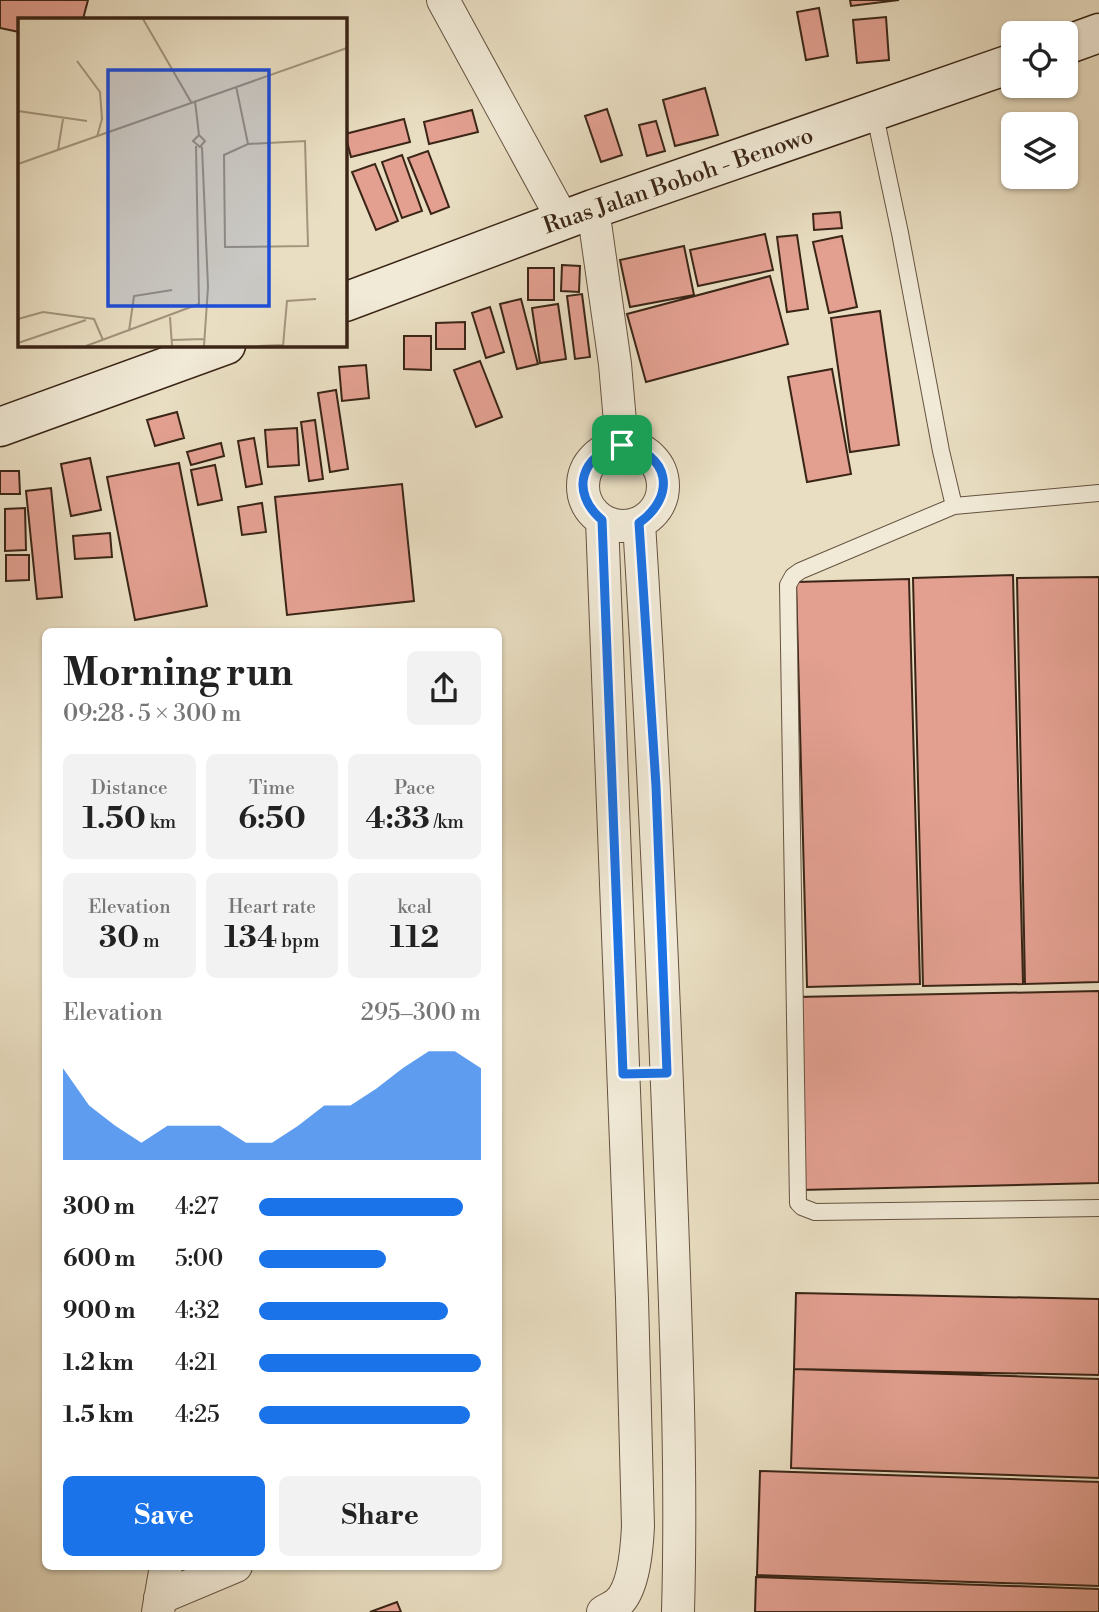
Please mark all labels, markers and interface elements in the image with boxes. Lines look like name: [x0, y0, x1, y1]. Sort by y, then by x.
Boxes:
inset map: [18, 18, 346, 346]
map controls: [1001, 21, 1078, 189]
button: locate: [1001, 21, 1078, 98]
button: layers: [1001, 112, 1078, 189]
street label: Ruas Jalan Boboh - Benowo: [540, 122, 817, 240]
pin: [592, 415, 652, 475]
icon: arrive: [603, 426, 641, 464]
text: Morning run: [63, 650, 293, 697]
button: share: [407, 651, 481, 725]
text: 09:28 · 5 × 300 m: [63, 700, 241, 728]
text: Distance: [91, 776, 168, 800]
text: Time: [249, 776, 295, 800]
text: Pace: [394, 776, 435, 800]
text: 1.50: [82, 800, 146, 838]
text: 6:50: [238, 800, 306, 838]
text: 4:33: [365, 800, 430, 838]
text: km: [146, 810, 176, 834]
text: /km: [430, 810, 464, 834]
text: Elevation: [88, 895, 170, 919]
text: Heart rate: [228, 895, 316, 919]
text: kcal: [397, 895, 432, 919]
text: 30: [99, 919, 139, 957]
text: 134: [224, 919, 277, 957]
text: 112: [390, 919, 439, 957]
text: m: [139, 929, 160, 953]
text: bpm: [277, 929, 320, 953]
text: Elevation: [63, 999, 163, 1027]
text: 295–300 m: [361, 999, 481, 1027]
text: 300 m: [63, 1193, 135, 1221]
text: 4:27: [175, 1193, 219, 1221]
text: 600 m: [63, 1245, 136, 1273]
text: 5:00: [175, 1245, 223, 1273]
text: 900 m: [63, 1297, 136, 1325]
text: 4:32: [175, 1297, 220, 1325]
text: 1.2 km: [63, 1349, 134, 1377]
text: 4:21: [175, 1349, 217, 1377]
text: 1.5 km: [63, 1401, 134, 1429]
text: 4:25: [175, 1401, 220, 1429]
button: Save: [63, 1476, 265, 1556]
button: Share: [279, 1476, 481, 1556]

